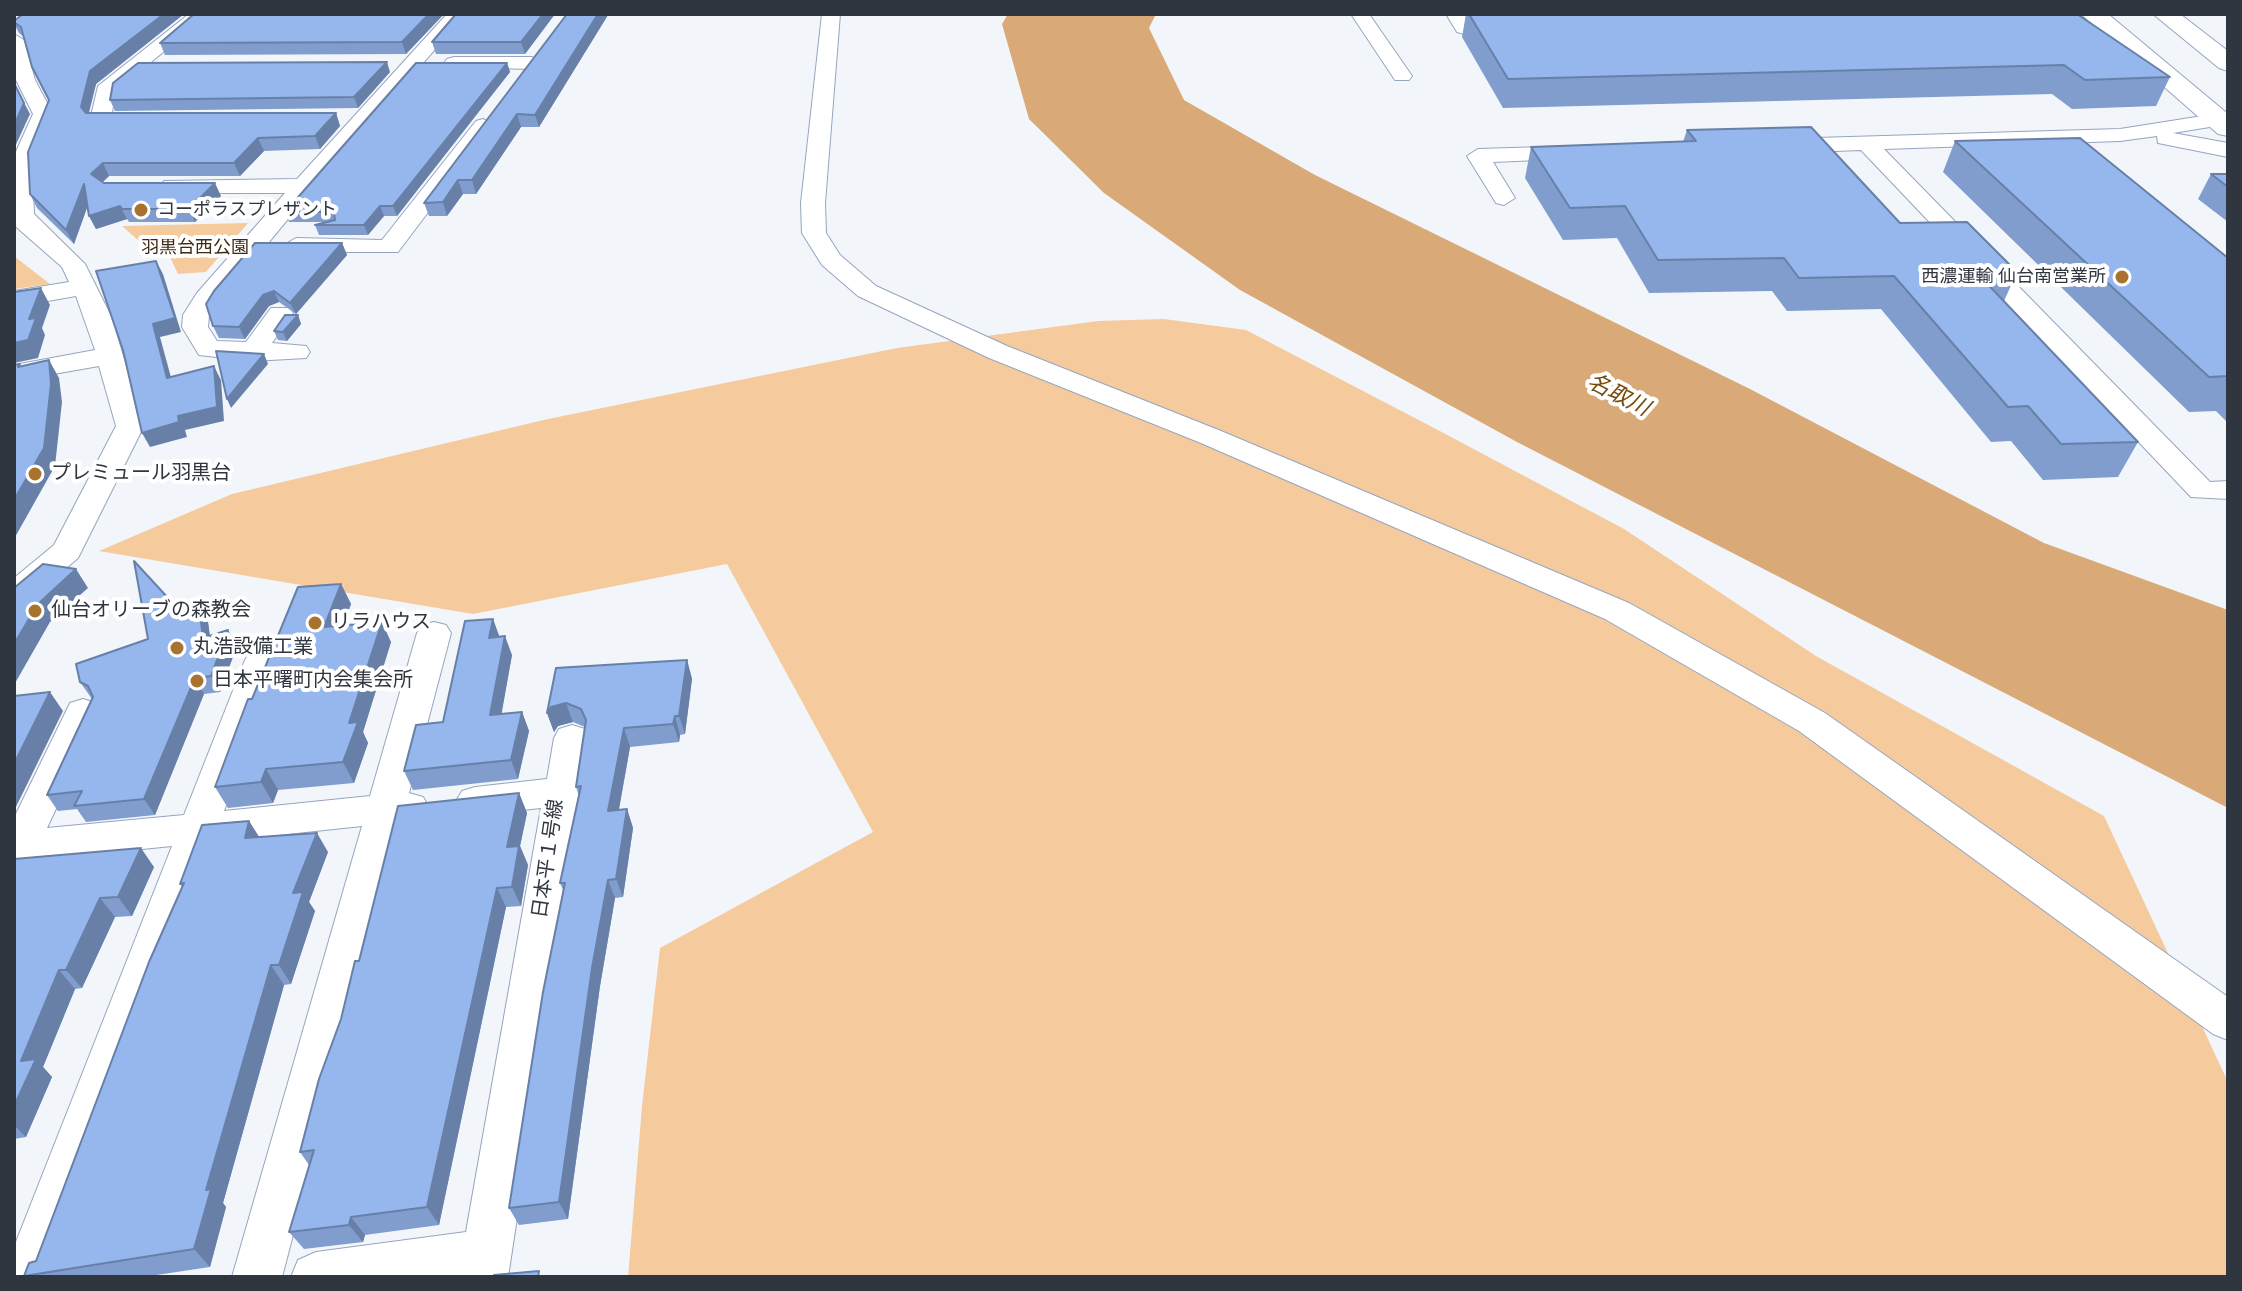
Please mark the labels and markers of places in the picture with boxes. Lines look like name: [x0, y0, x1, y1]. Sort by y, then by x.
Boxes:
place label: コーポラスプレザント: [157, 199, 337, 221]
marker: コーポラスプレザント: [132, 201, 150, 219]
place label: 西濃運輸 仙台南営業所: [1922, 266, 2106, 288]
marker: 西濃運輸 仙台南営業所: [2113, 268, 2131, 286]
place label: プレミュール羽黒台: [51, 462, 231, 486]
marker: プレミュール羽黒台: [26, 465, 44, 483]
place label: 仙台オリーブの森教会: [51, 599, 251, 623]
marker: 仙台オリーブの森教会: [26, 602, 44, 620]
place label: リラハウス: [331, 611, 431, 635]
marker: リラハウス: [306, 614, 324, 632]
place label: 丸浩設備工業: [193, 636, 313, 660]
marker: 丸浩設備工業: [168, 639, 186, 657]
place label: 日本平曙町内会集会所: [213, 669, 413, 693]
marker: 日本平曙町内会集会所: [188, 672, 206, 690]

